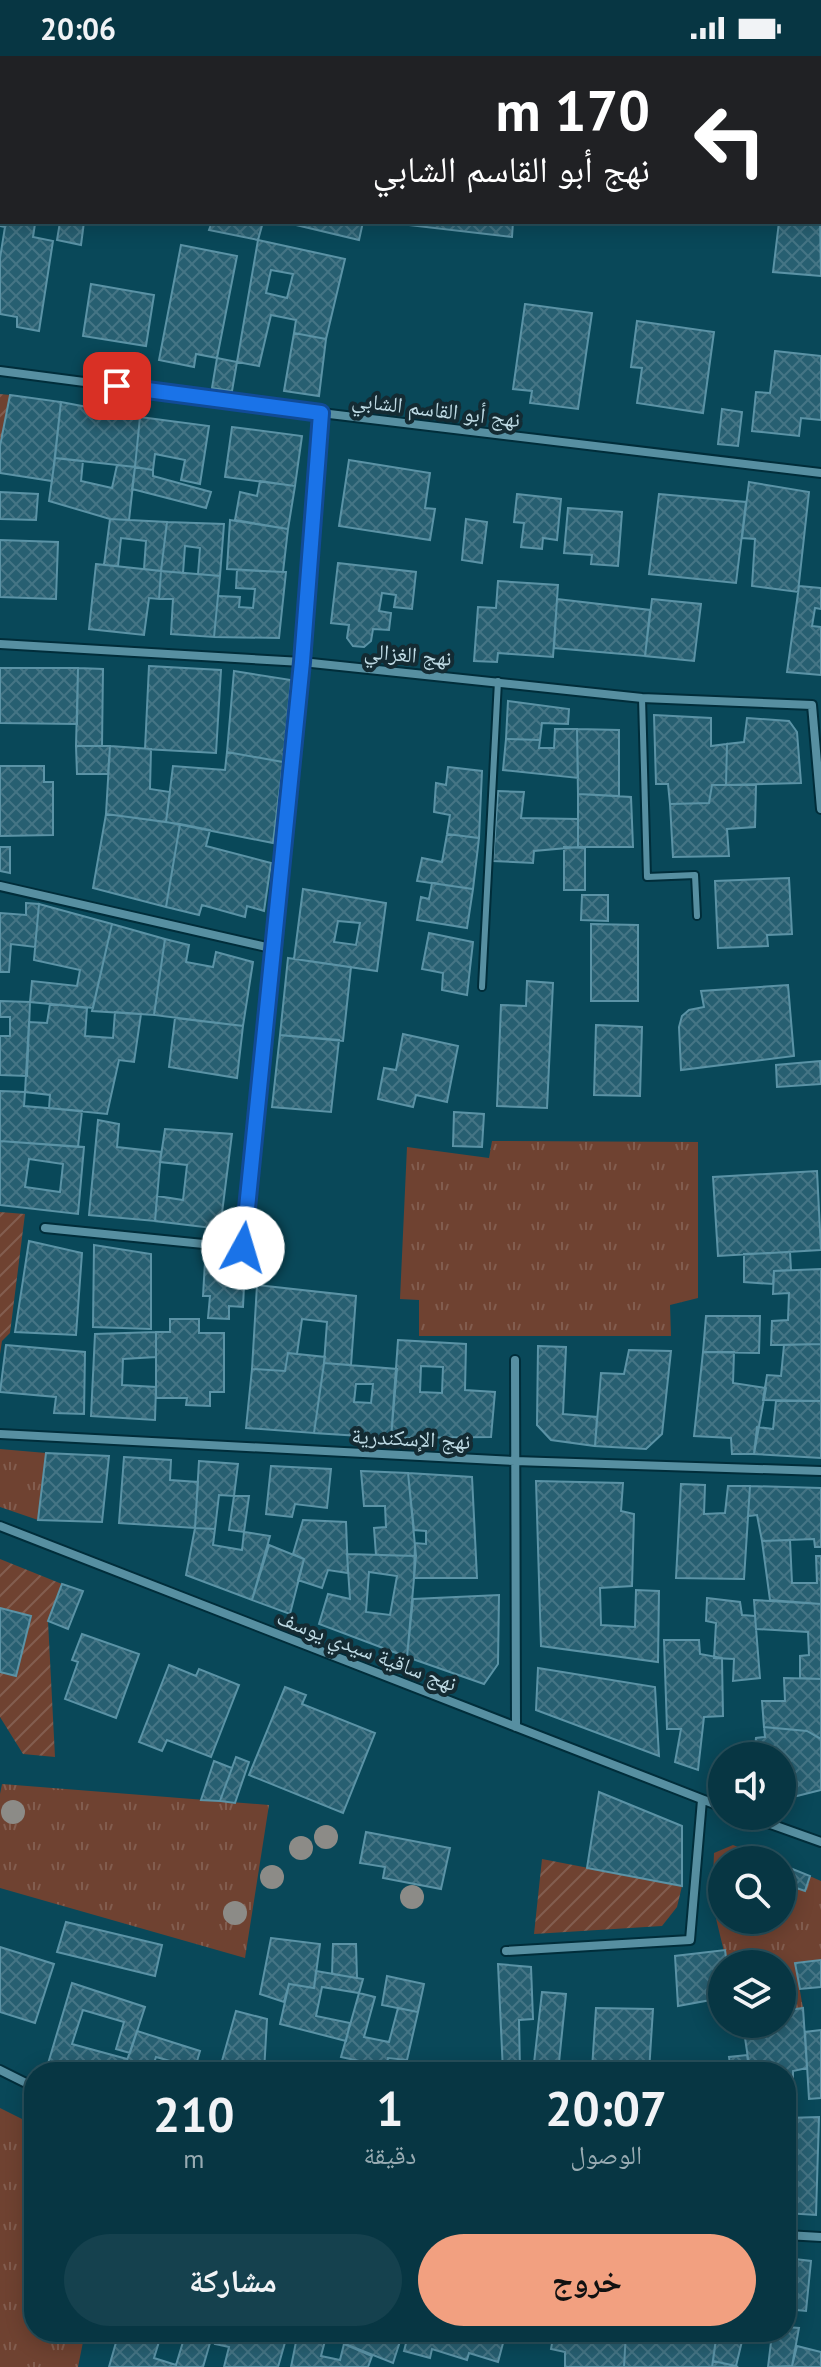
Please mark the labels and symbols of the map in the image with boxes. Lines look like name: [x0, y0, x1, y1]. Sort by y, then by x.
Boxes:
pin: [83, 352, 151, 420]
street label: نهج أبو القاسم الشابي: [350, 385, 522, 437]
street label: نهج الغزالي: [363, 636, 453, 675]
position arrow: [201, 1206, 285, 1290]
street label: نهج الإسكندرية: [351, 1421, 471, 1455]
street label: نهج ساقية سيدي يوسف: [272, 1603, 461, 1701]

